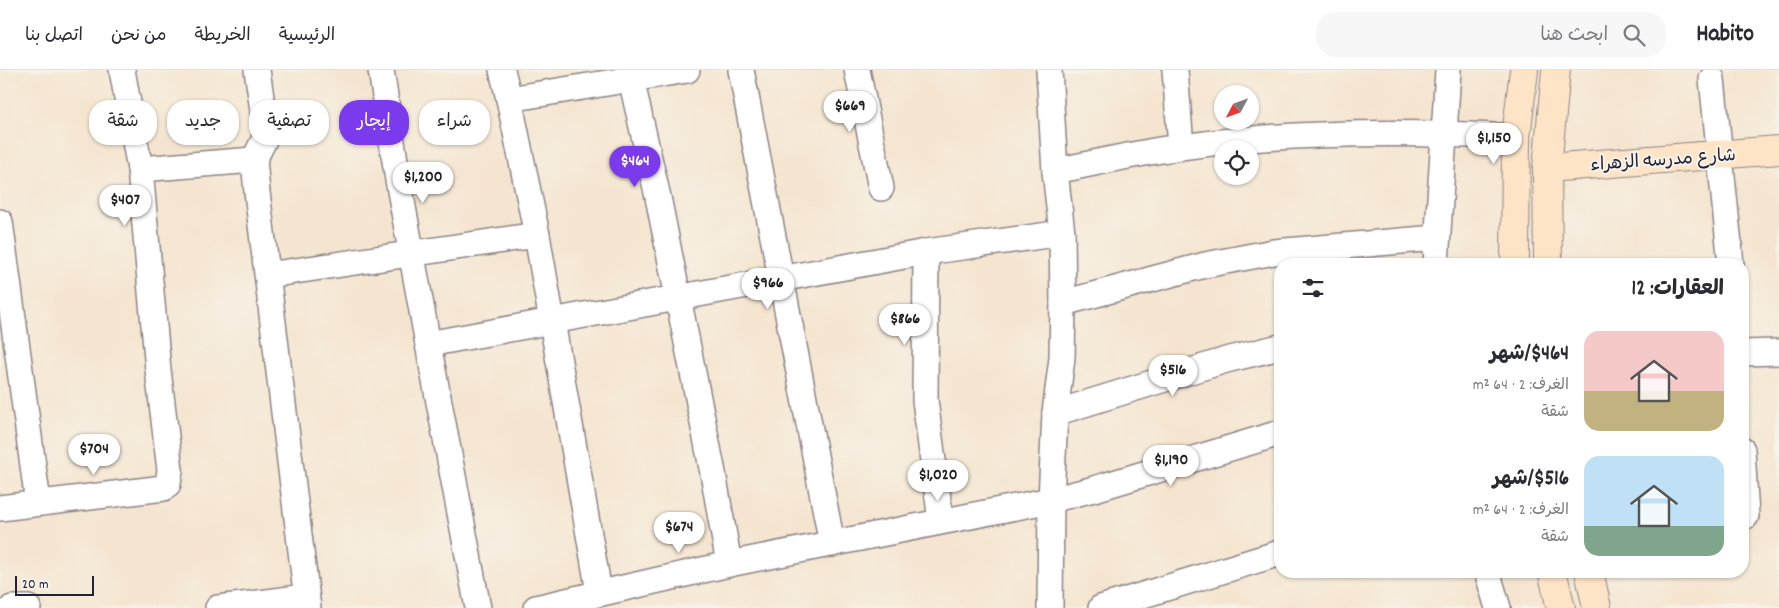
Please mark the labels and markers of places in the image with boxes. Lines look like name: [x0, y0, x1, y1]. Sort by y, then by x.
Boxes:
pin: $669: [820, 90, 880, 133]
pin: $1,150: [1453, 122, 1535, 165]
pin: $464: [605, 146, 665, 188]
pin: $1,200: [382, 162, 464, 204]
pin: $407: [95, 184, 155, 227]
pin: $966: [738, 268, 798, 310]
pin: $866: [875, 304, 935, 346]
pin: $516: [1143, 354, 1203, 397]
pin: $704: [64, 434, 124, 476]
pin: $1,190: [1130, 444, 1212, 487]
pin: $1,020: [897, 460, 979, 502]
pin: $674: [649, 512, 709, 554]

